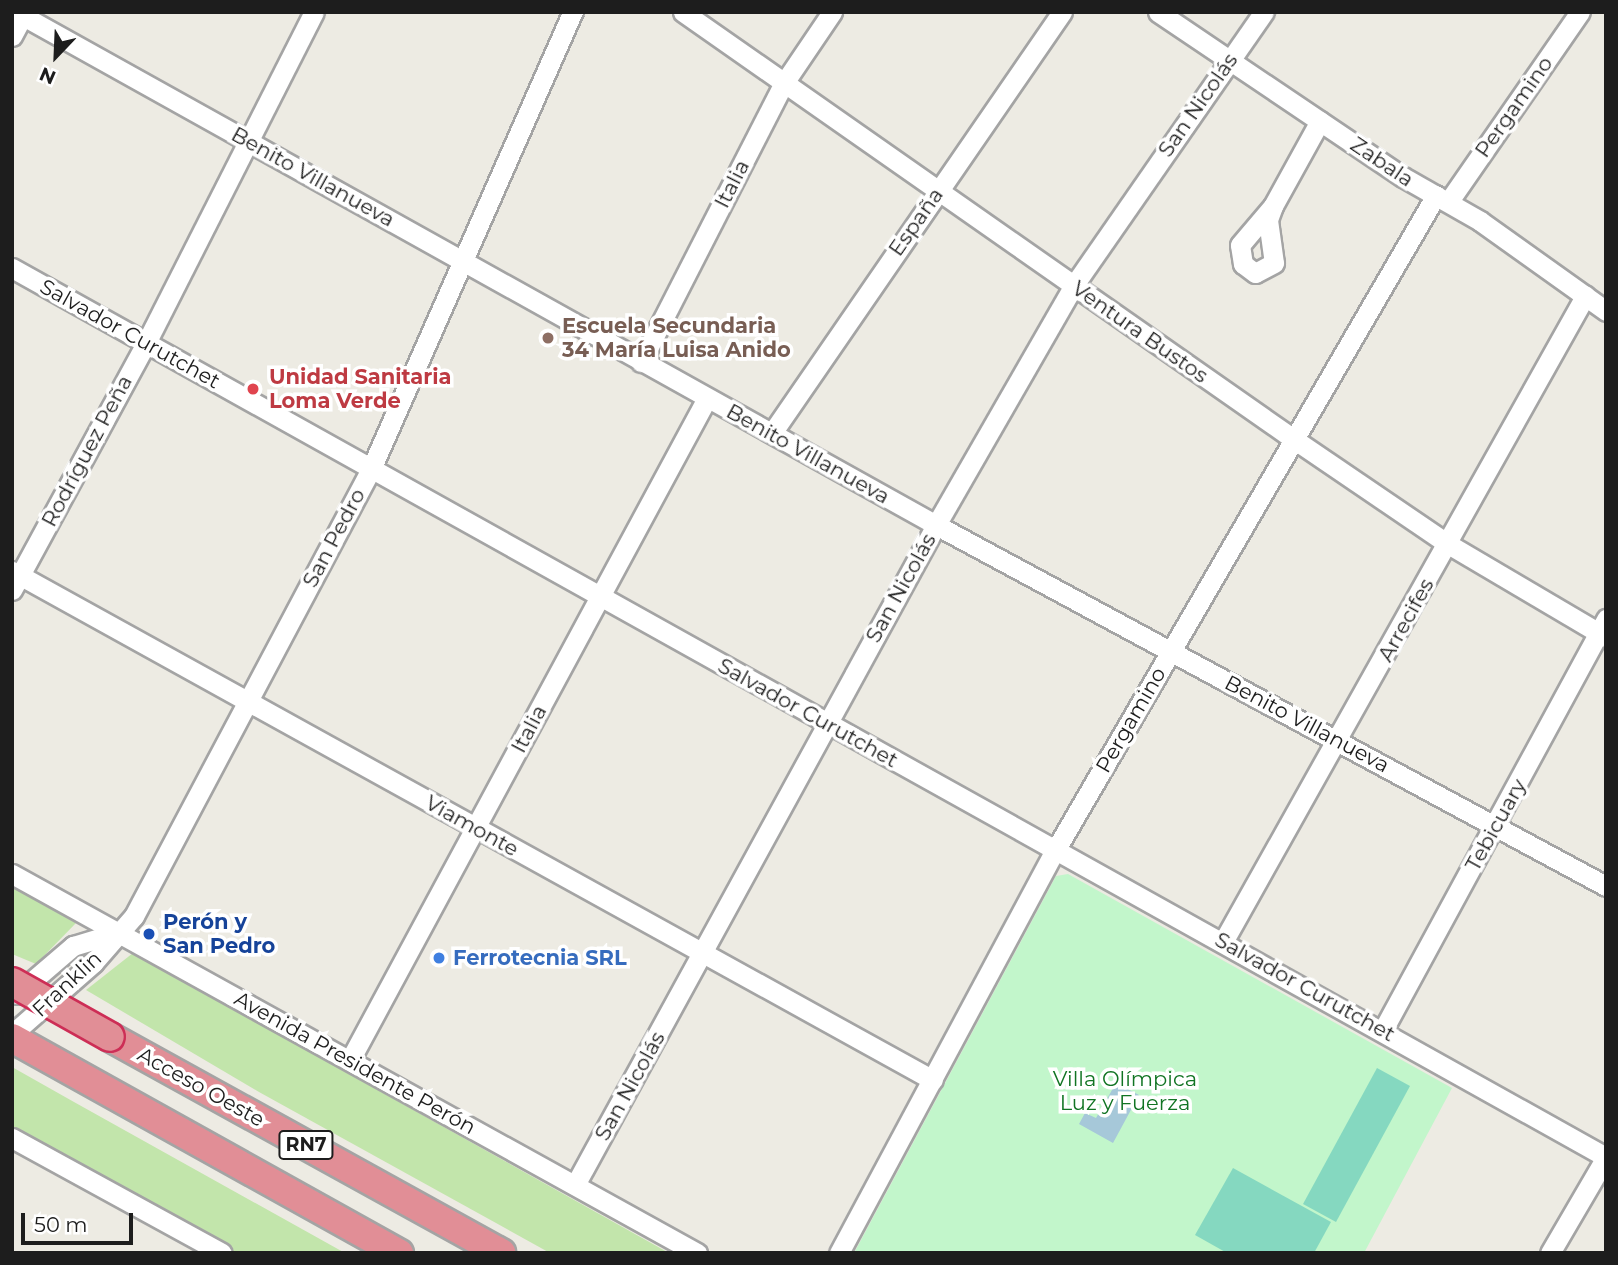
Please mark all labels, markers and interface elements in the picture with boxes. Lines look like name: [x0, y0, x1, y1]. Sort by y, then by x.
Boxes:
north arrow: [21, 21, 91, 91]
street label: San Nicolás: [1153, 48, 1243, 162]
street label: Pergamino: [1470, 52, 1558, 162]
text: N: [36, 62, 59, 89]
street label: Benito Villanueva: [227, 122, 399, 232]
street label: Zabala: [1346, 132, 1418, 192]
street label: Italia: [709, 156, 755, 212]
street label: España: [884, 183, 948, 261]
street label: Salvador Curutchet: [36, 274, 224, 394]
street label: Ventura Bustos: [1067, 276, 1213, 388]
place label: Escuela Secundaria 34 María Luisa Anido: [562, 313, 791, 363]
marker: Escuela Secundaria 34 María Luisa Anido: [540, 330, 556, 346]
place label: Unidad Sanitaria Loma Verde: [269, 364, 452, 414]
street label: Rodríguez Peña: [36, 371, 138, 531]
marker: Unidad Sanitaria Loma Verde: [243, 379, 263, 399]
street label: Benito Villanueva: [722, 399, 894, 509]
street label: San Pedro: [298, 484, 370, 592]
street label: San Nicolás: [861, 529, 941, 647]
street label: Arrecifes: [1373, 574, 1439, 666]
street label: Salvador Curutchet: [714, 653, 902, 773]
street label: Pergamino: [1091, 663, 1171, 777]
street label: Benito Villanueva: [1220, 670, 1394, 778]
street label: Italia: [506, 701, 552, 757]
street label: Tebicuary: [1460, 775, 1532, 875]
street label: Viamonte: [421, 790, 523, 862]
place label: Perón y San Pedro: [163, 909, 275, 959]
marker: Perón y San Pedro: [141, 926, 157, 942]
street label: Salvador Curutchet: [1211, 927, 1399, 1047]
place label: Ferrotecnia SRL: [453, 945, 627, 971]
street label: Franklin: [27, 946, 107, 1022]
marker: Ferrotecnia SRL: [431, 950, 447, 966]
street label: Avenida Presidente Perón: [230, 986, 480, 1140]
street label: San Nicolás: [590, 1027, 670, 1145]
street label: Acceso Oeste: [133, 1042, 269, 1132]
park label: Villa Olímpica Luz y Fuerza: [1053, 1066, 1197, 1116]
road number: RN7: [278, 1130, 334, 1161]
scale bar: [24, 1198, 136, 1242]
text: 50 m: [34, 1212, 88, 1237]

